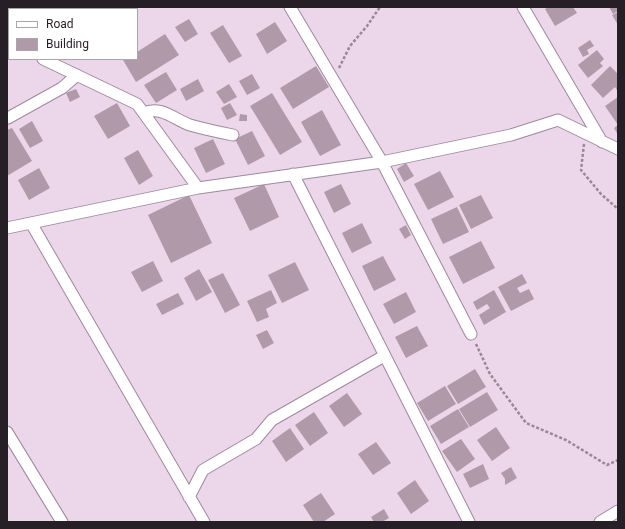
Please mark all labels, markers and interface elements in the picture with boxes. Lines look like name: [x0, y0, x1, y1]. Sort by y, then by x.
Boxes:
legend: [8, 8, 138, 60]
text: Road: [46, 17, 74, 31]
text: Building: [46, 37, 89, 51]

